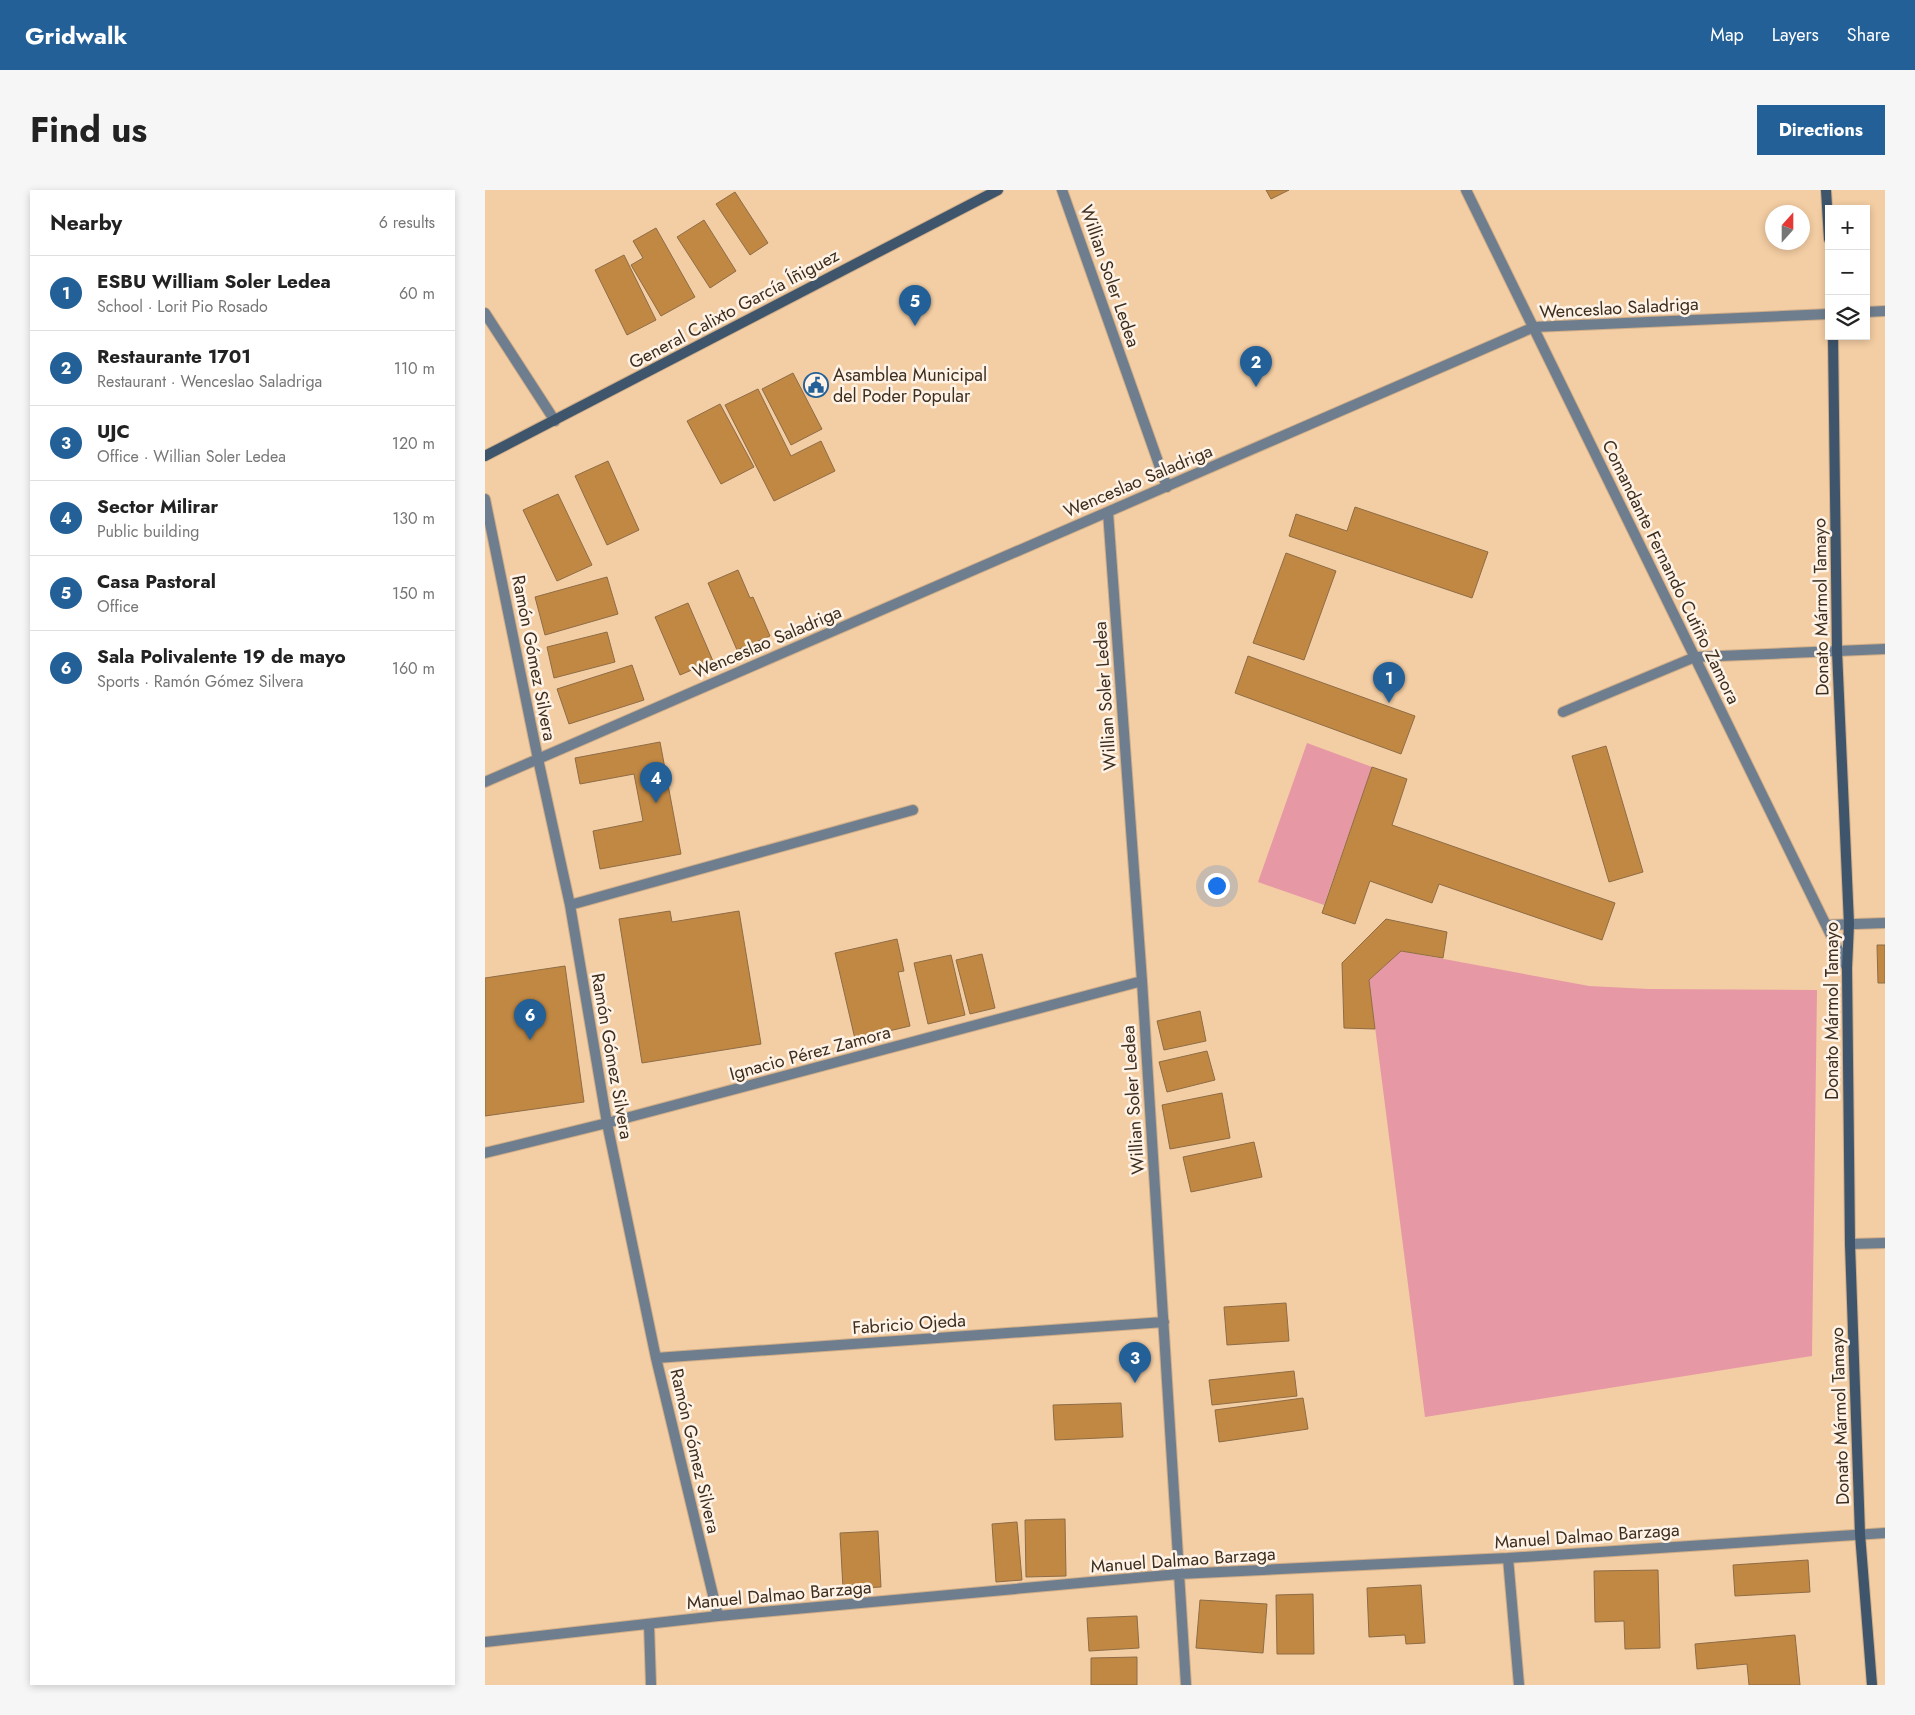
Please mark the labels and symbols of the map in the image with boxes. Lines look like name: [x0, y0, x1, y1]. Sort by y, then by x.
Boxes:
street label: Willian Soler Ledea: [1073, 201, 1147, 351]
north arrow: [1765, 205, 1810, 250]
street label: General Calixto García Íñiguez: [624, 242, 844, 376]
pin: 5: [899, 285, 931, 326]
street label: Wenceslao Saladriga: [1539, 291, 1699, 325]
pin: 2: [1240, 346, 1272, 387]
place label: Asamblea Municipal del Poder Popular: [833, 362, 987, 409]
public building icon: Asamblea Municipal del Poder Popular: [803, 372, 829, 398]
street label: Comandante Fernando Cutiño Zamora: [1595, 435, 1747, 709]
street label: Wenceslao Saladriga: [1059, 438, 1217, 524]
street label: Donato Mármol Tamayo: [1806, 518, 1836, 696]
street label: Ramón Gómez Silvera: [505, 573, 563, 743]
street label: Wenceslao Saladriga: [688, 599, 846, 685]
street label: Willian Soler Ledea: [1087, 621, 1123, 771]
pin: 1: [1373, 662, 1405, 703]
pin: 4: [640, 762, 672, 803]
your location: [1204, 873, 1230, 899]
street label: Donato Mármol Tamayo: [1819, 922, 1845, 1100]
street label: Ramón Gómez Silvera: [585, 971, 639, 1141]
pin: 6: [514, 999, 546, 1040]
street label: Ignacio Pérez Zamora: [727, 1019, 893, 1087]
street label: Willian Soler Ledea: [1115, 1025, 1151, 1175]
street label: Fabricio Ojeda: [851, 1307, 967, 1341]
street label: Donato Mármol Tamayo: [1824, 1326, 1856, 1505]
pin: 3: [1119, 1342, 1151, 1383]
street label: Ramón Gómez Silvera: [663, 1366, 727, 1536]
street label: Manuel Dalmao Barzaga: [1494, 1517, 1680, 1555]
street label: Manuel Dalmao Barzaga: [1090, 1541, 1276, 1579]
street label: Manuel Dalmao Barzaga: [686, 1574, 872, 1616]

